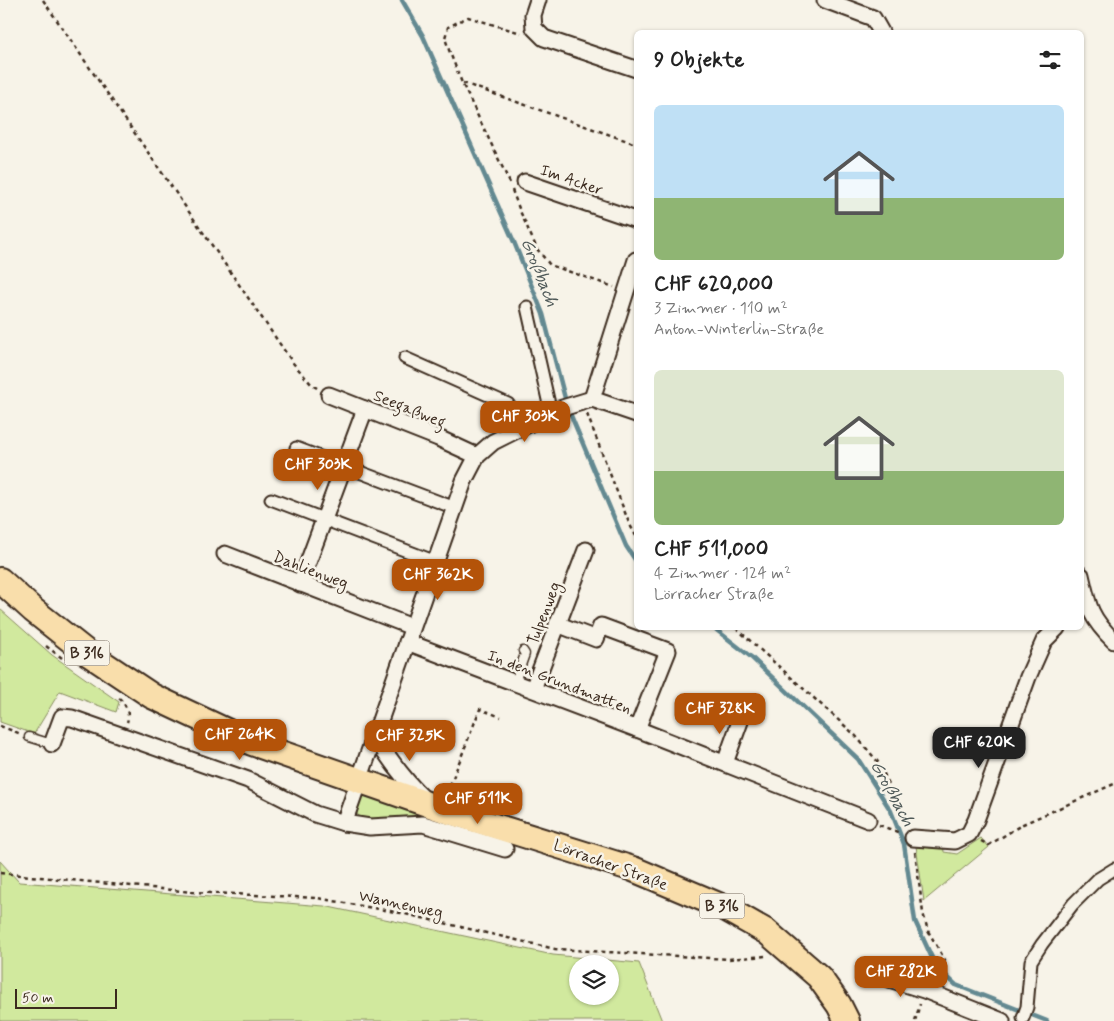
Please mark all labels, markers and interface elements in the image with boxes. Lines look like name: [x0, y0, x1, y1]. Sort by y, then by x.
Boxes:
text: 9 Objekte: [654, 46, 744, 74]
icon: filters: [1036, 46, 1064, 74]
icon: home: [814, 138, 904, 228]
street label: Im Acker: [537, 160, 606, 201]
water label: Großbach: [514, 235, 564, 311]
text: CHF 620,000: [654, 270, 773, 298]
text: 3 Zimmer · 110 m²: [654, 298, 788, 319]
text: Anton-Winterlin-Straße: [654, 319, 824, 340]
street label: Seegaßweg: [370, 385, 449, 434]
pin: CHF 303K: [473, 400, 577, 443]
icon: home: [814, 403, 904, 493]
text: CHF 303K: [491, 406, 559, 427]
pin: CHF 303K: [266, 448, 370, 491]
text: CHF 303K: [284, 454, 352, 475]
text: CHF 511,000: [654, 535, 769, 563]
street label: Dahlienweg: [270, 546, 351, 595]
pin: CHF 362K: [386, 558, 490, 601]
text: 4 Zimmer · 124 m²: [654, 563, 791, 584]
text: CHF 362K: [403, 564, 473, 585]
street label: Tulpenweg: [523, 579, 567, 648]
text: Lörracher Straße: [654, 584, 774, 605]
road number: B 316: [64, 640, 110, 666]
street label: In den Grundmatten: [484, 645, 634, 720]
pin: CHF 328K: [668, 692, 772, 735]
text: CHF 328K: [686, 698, 754, 719]
pin: CHF 264K: [188, 718, 292, 761]
pin: CHF 325K: [358, 720, 462, 762]
text: CHF 264K: [205, 724, 275, 745]
text: CHF 325K: [375, 725, 445, 746]
pin: CHF 620K: [927, 726, 1031, 769]
text: CHF 620K: [944, 732, 1014, 753]
water label: Großbach: [864, 756, 920, 831]
pin: CHF 511K: [426, 782, 530, 825]
text: CHF 511K: [444, 788, 512, 809]
street label: Lörracher Straße: [550, 835, 671, 896]
street label: Wannenweg: [357, 885, 445, 925]
road number: B 316: [700, 894, 744, 918]
map controls: [569, 955, 619, 1005]
button: layers: [569, 955, 619, 1005]
pin: CHF 282K: [849, 956, 953, 998]
text: CHF 282K: [866, 961, 936, 982]
scale bar: [15, 986, 118, 1009]
text: 50 m: [22, 989, 53, 1007]

